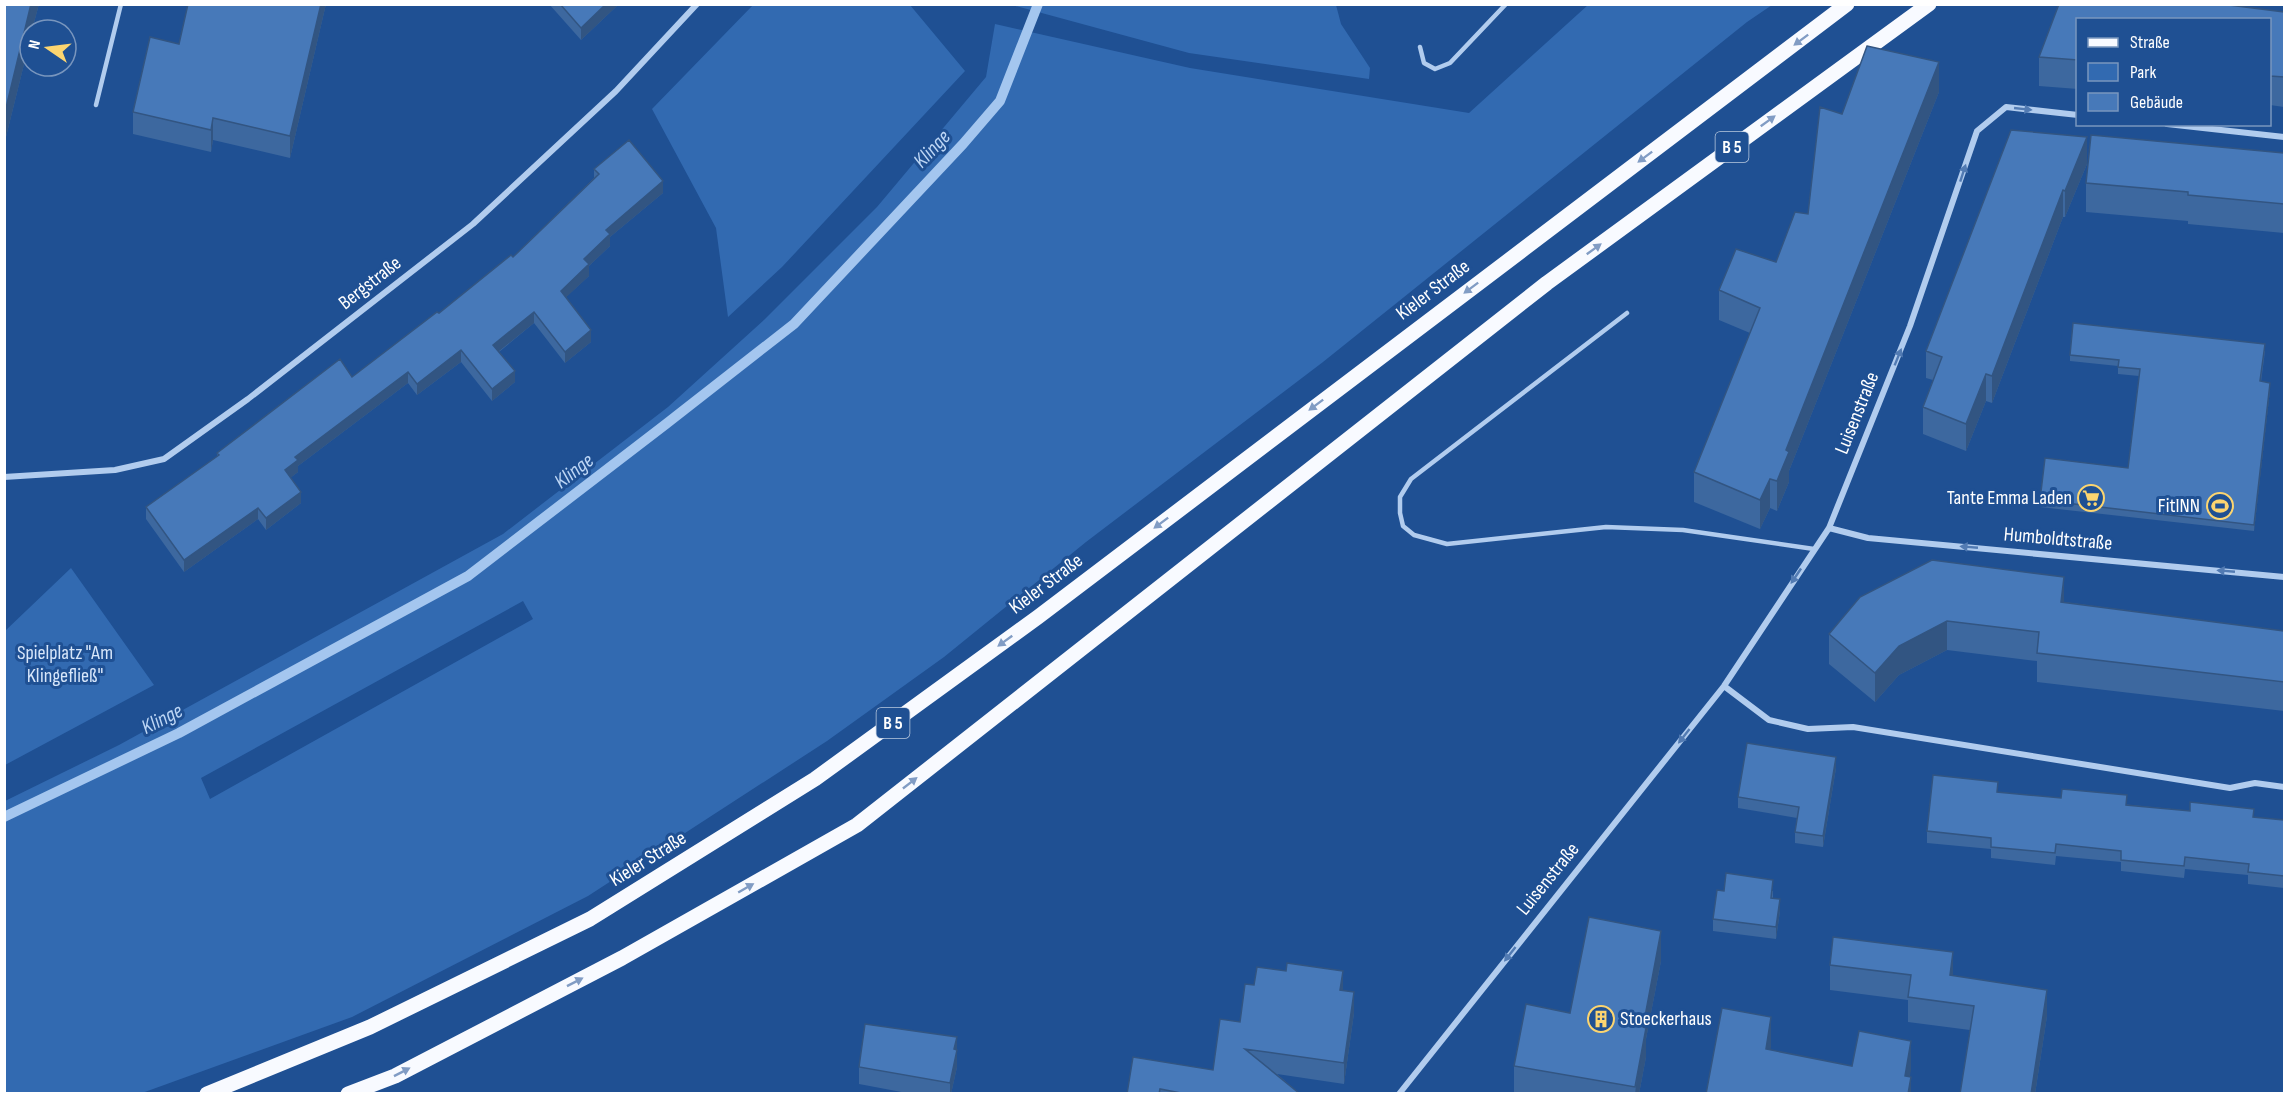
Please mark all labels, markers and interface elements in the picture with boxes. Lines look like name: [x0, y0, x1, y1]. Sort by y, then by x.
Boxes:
north arrow: [18, 18, 78, 78]
legend: [2076, 18, 2271, 126]
text: Straße: [2130, 32, 2170, 53]
one-way arrow: [1793, 33, 1808, 45]
text: N: [25, 38, 45, 51]
text: Park: [2130, 62, 2156, 83]
text: Gebäude: [2130, 92, 2183, 113]
one-way arrow: [2014, 104, 2033, 114]
one-way arrow: [1760, 115, 1776, 127]
water label: Klinge: [908, 125, 956, 173]
road number: B 5: [1716, 132, 1748, 162]
one-way arrow: [1637, 150, 1652, 162]
one-way arrow: [1959, 164, 1968, 182]
one-way arrow: [1586, 243, 1601, 255]
street label: Bergstraße: [334, 251, 406, 315]
street label: Kieler Straße: [1392, 255, 1474, 325]
one-way arrow: [1464, 281, 1479, 293]
one-way arrow: [1893, 347, 1903, 365]
street label: Luisenstraße: [1830, 369, 1884, 457]
one-way arrow: [1308, 399, 1324, 412]
water label: Klinge: [549, 448, 599, 494]
supermarket icon: Tante Emma Laden: [2076, 483, 2106, 513]
place label: Tante Emma Laden: [1947, 486, 2072, 510]
sports icon: FitINN: [2205, 491, 2235, 521]
place label: FitINN: [2158, 494, 2200, 518]
one-way arrow: [1153, 517, 1168, 529]
street label: Humboldtstraße: [2003, 522, 2113, 556]
one-way arrow: [1960, 542, 1979, 552]
street label: Kieler Straße: [1005, 549, 1087, 619]
one-way arrow: [2217, 566, 2236, 576]
one-way arrow: [1790, 568, 1802, 584]
one-way arrow: [997, 635, 1013, 647]
park label: Spielplatz "Am Klingefließ": [17, 641, 113, 688]
water label: Klinge: [137, 698, 187, 740]
road number: B 5: [876, 708, 910, 738]
one-way arrow: [1678, 728, 1691, 743]
one-way arrow: [902, 777, 918, 790]
street label: Kieler Straße: [605, 826, 691, 892]
street label: Luisenstraße: [1512, 838, 1584, 920]
one-way arrow: [738, 883, 755, 893]
one-way arrow: [1504, 946, 1517, 962]
one-way arrow: [567, 977, 584, 987]
building icon: Stoeckerhaus: [1586, 1004, 1616, 1034]
place label: Stoeckerhaus: [1620, 1007, 1712, 1031]
one-way arrow: [394, 1067, 411, 1076]

